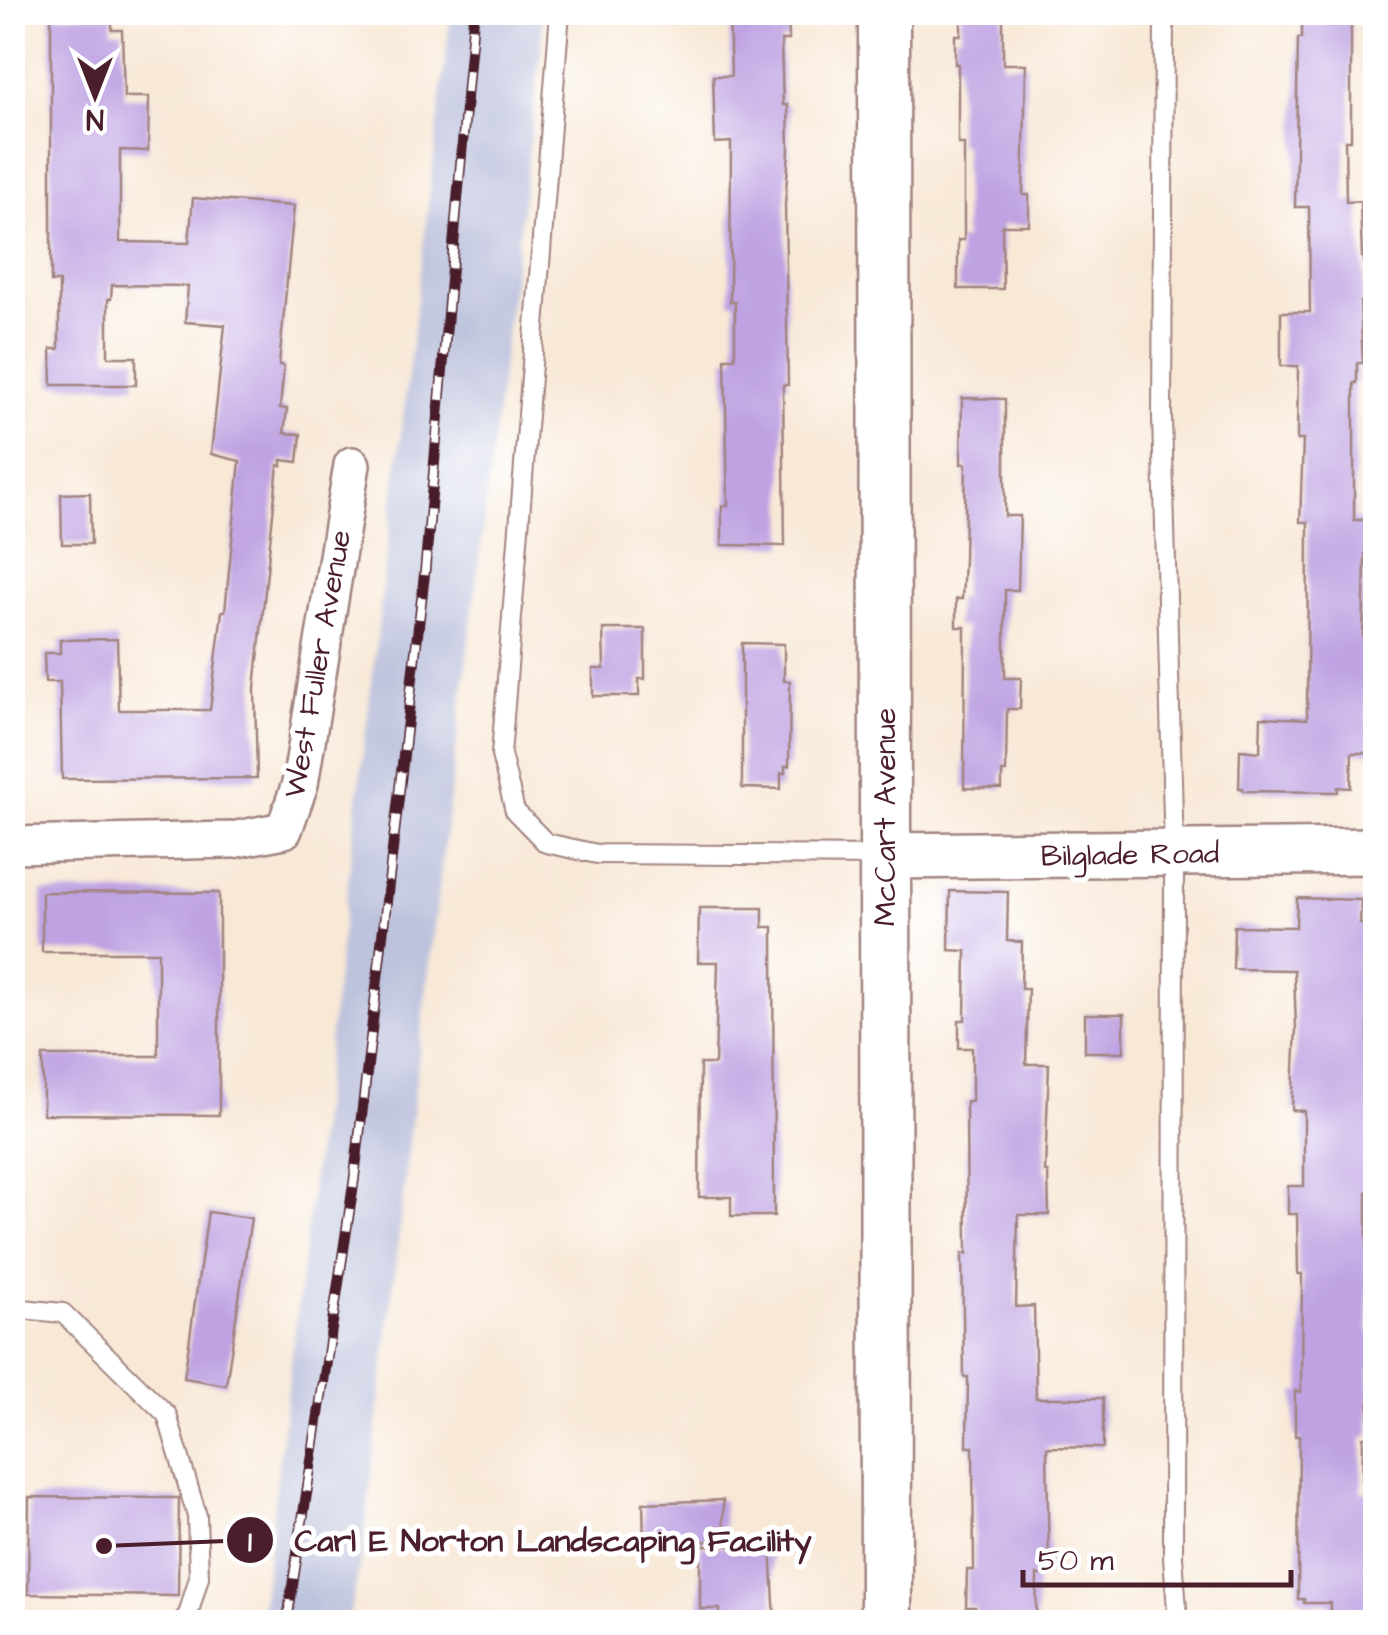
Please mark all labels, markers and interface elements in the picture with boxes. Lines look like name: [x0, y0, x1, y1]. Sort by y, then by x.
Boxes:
north arrow: [45, 45, 145, 145]
text: N: [86, 99, 104, 138]
street label: West Fuller Avenue: [274, 527, 362, 801]
street label: McCart Avenue: [865, 708, 907, 926]
street label: Bilglade Road: [1040, 832, 1220, 879]
callout: Carl E Norton Landscaping Facility: [225, 1509, 832, 1571]
text: Carl E Norton Landscaping Facility: [295, 1519, 812, 1565]
text: 1: [248, 1521, 252, 1563]
scale bar: [1023, 1525, 1290, 1587]
text: 50 m: [1038, 1540, 1114, 1582]

